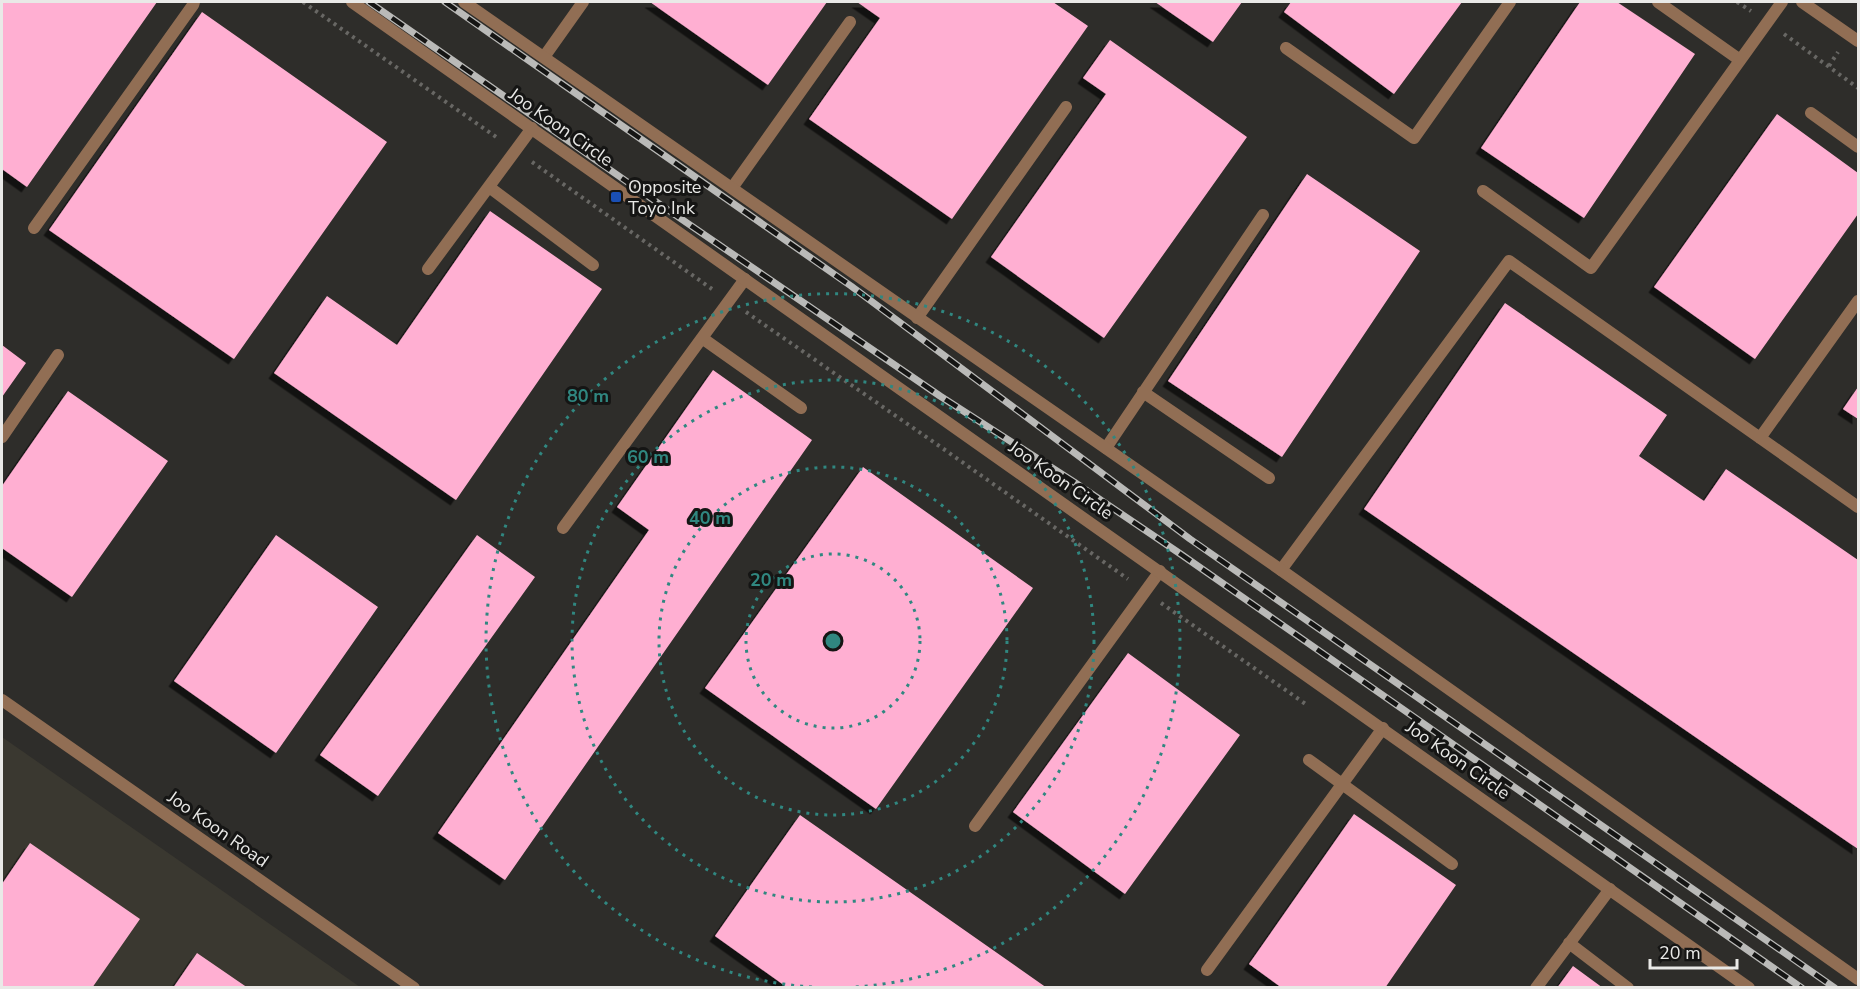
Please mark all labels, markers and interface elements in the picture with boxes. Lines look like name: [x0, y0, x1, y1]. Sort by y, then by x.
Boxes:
street label: Joo Koon Circle: [503, 82, 618, 172]
place label: Opposite Toyo Ink: [628, 175, 701, 220]
marker: Opposite Toyo Ink: [609, 190, 623, 204]
text: 80 m: [567, 384, 609, 408]
street label: Joo Koon Circle: [1003, 435, 1118, 525]
text: 60 m: [627, 445, 669, 469]
text: 40 m: [689, 506, 731, 530]
text: 20 m: [750, 568, 792, 592]
centre of rings: [823, 631, 843, 651]
street label: Joo Koon Circle: [1400, 715, 1515, 805]
street label: Joo Koon Road: [162, 785, 273, 873]
scale bar: [1650, 932, 1737, 970]
text: 20 m: [1659, 941, 1701, 965]

